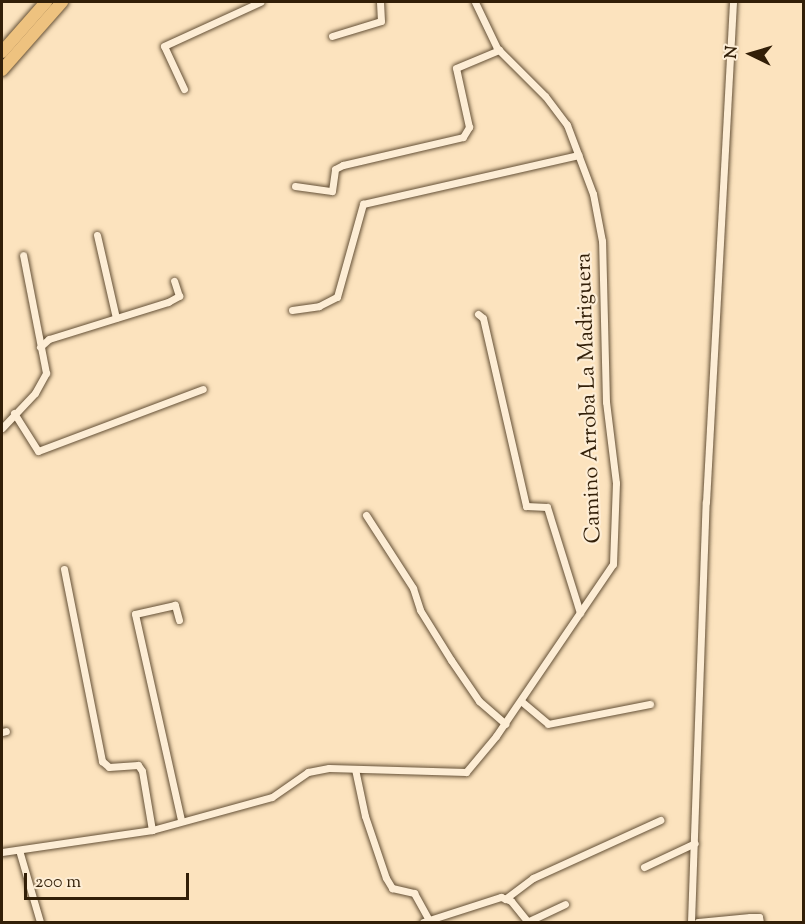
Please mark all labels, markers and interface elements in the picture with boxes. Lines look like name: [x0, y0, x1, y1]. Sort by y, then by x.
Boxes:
north arrow: [721, 24, 781, 84]
text: N: [721, 45, 745, 60]
street label: Camino Arroba La Madriguera: [572, 252, 608, 544]
scale bar: [27, 861, 192, 899]
text: 200 m: [35, 870, 81, 896]

